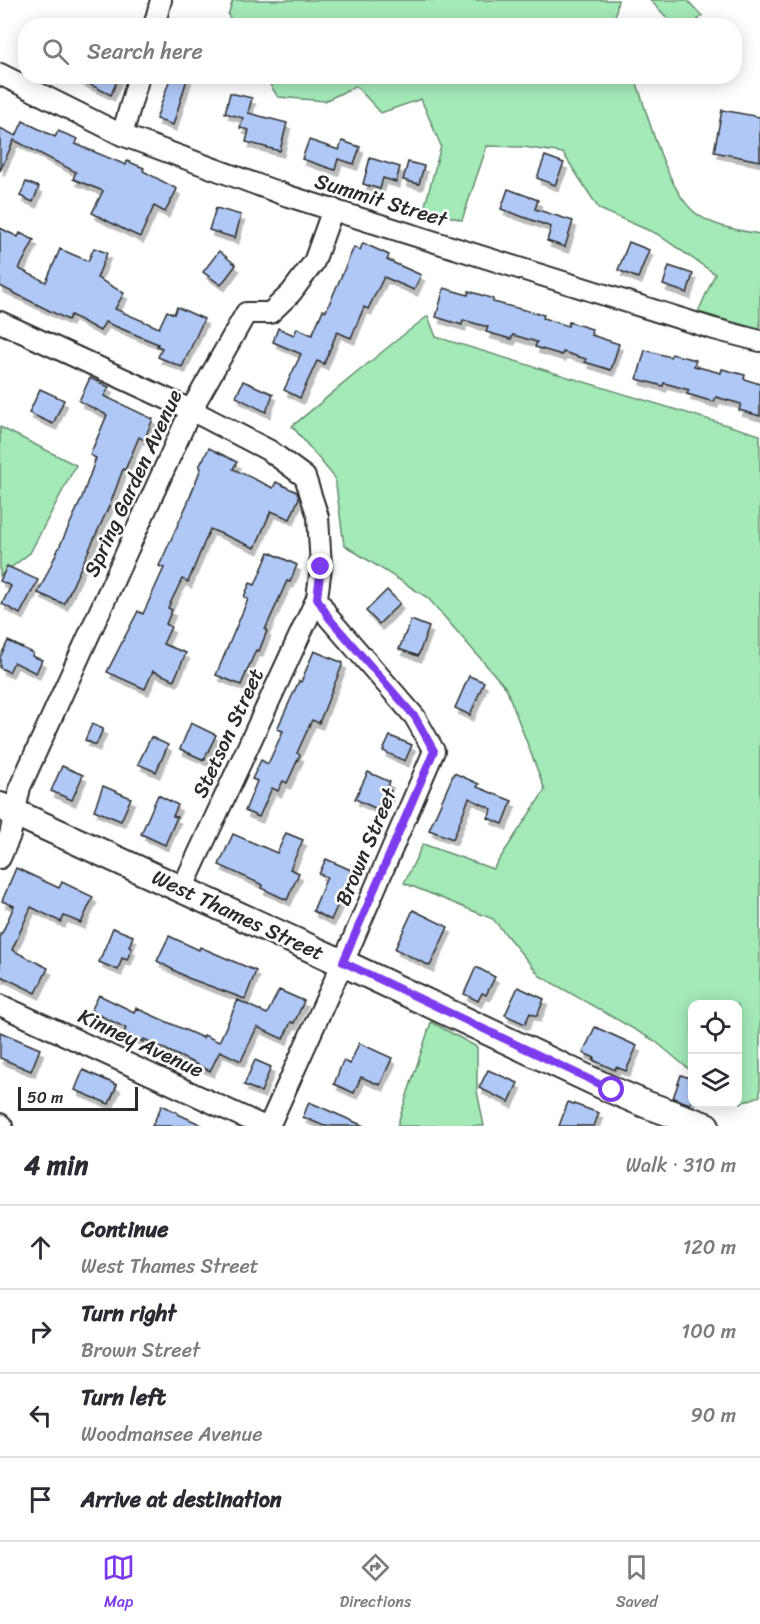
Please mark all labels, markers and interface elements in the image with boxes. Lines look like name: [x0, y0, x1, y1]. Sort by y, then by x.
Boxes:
search box: [18, 18, 742, 84]
text: Search here: [87, 32, 203, 71]
icon: search: [39, 35, 72, 68]
street label: Summit Street: [310, 162, 453, 239]
street label: Spring Garden Avenue: [73, 383, 193, 583]
route end: [307, 553, 333, 579]
street label: Stetson Street: [181, 662, 275, 804]
street label: Brown Street: [324, 781, 408, 912]
street label: West Thames Street: [146, 858, 330, 972]
street label: Kinney Avenue: [72, 997, 210, 1089]
map controls: [688, 1000, 742, 1108]
button: locate: [688, 1000, 742, 1054]
button: layers: [688, 1054, 742, 1108]
route start: [598, 1076, 624, 1102]
text: 50 m: [27, 1083, 63, 1112]
scale bar: [18, 1084, 138, 1112]
text: 4 min: [24, 1142, 88, 1188]
text: Walk · 310 m: [626, 1148, 736, 1183]
text: Continue: [81, 1210, 169, 1249]
text: 120 m: [683, 1230, 736, 1265]
icon: ahead: [24, 1231, 57, 1264]
text: West Thames Street: [81, 1249, 259, 1284]
text: Turn right: [81, 1294, 176, 1333]
text: 100 m: [682, 1314, 736, 1349]
icon: right: [24, 1315, 57, 1348]
text: Brown Street: [81, 1333, 200, 1368]
text: Turn left: [81, 1378, 166, 1417]
text: 90 m: [691, 1398, 736, 1433]
icon: left: [24, 1399, 57, 1432]
text: Woodmansee Avenue: [81, 1417, 262, 1452]
text: Arrive at destination: [81, 1480, 282, 1519]
icon: arrive: [24, 1483, 57, 1516]
tab: Map: [102, 1551, 135, 1616]
tab: Directions: [340, 1551, 411, 1616]
tab: Saved: [616, 1551, 658, 1616]

